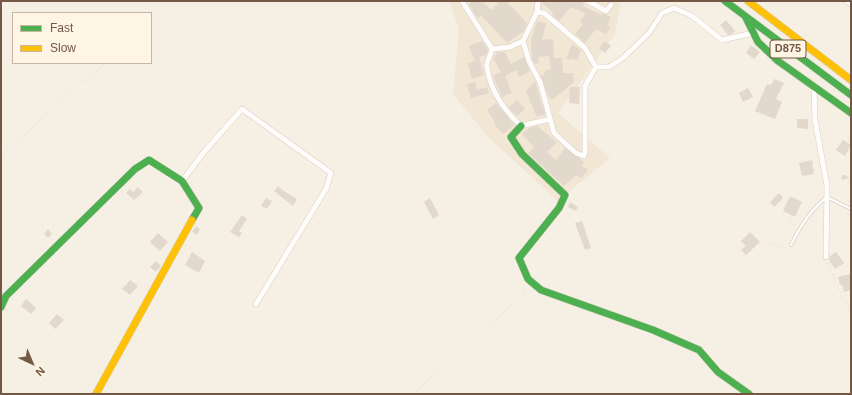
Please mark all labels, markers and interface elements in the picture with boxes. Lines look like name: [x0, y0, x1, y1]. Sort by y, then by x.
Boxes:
legend: [12, 12, 152, 64]
text: Fast: [50, 21, 73, 35]
road number: D875: [770, 40, 806, 58]
text: Slow: [50, 41, 76, 55]
north arrow: [12, 343, 52, 383]
text: N: [33, 365, 47, 379]

